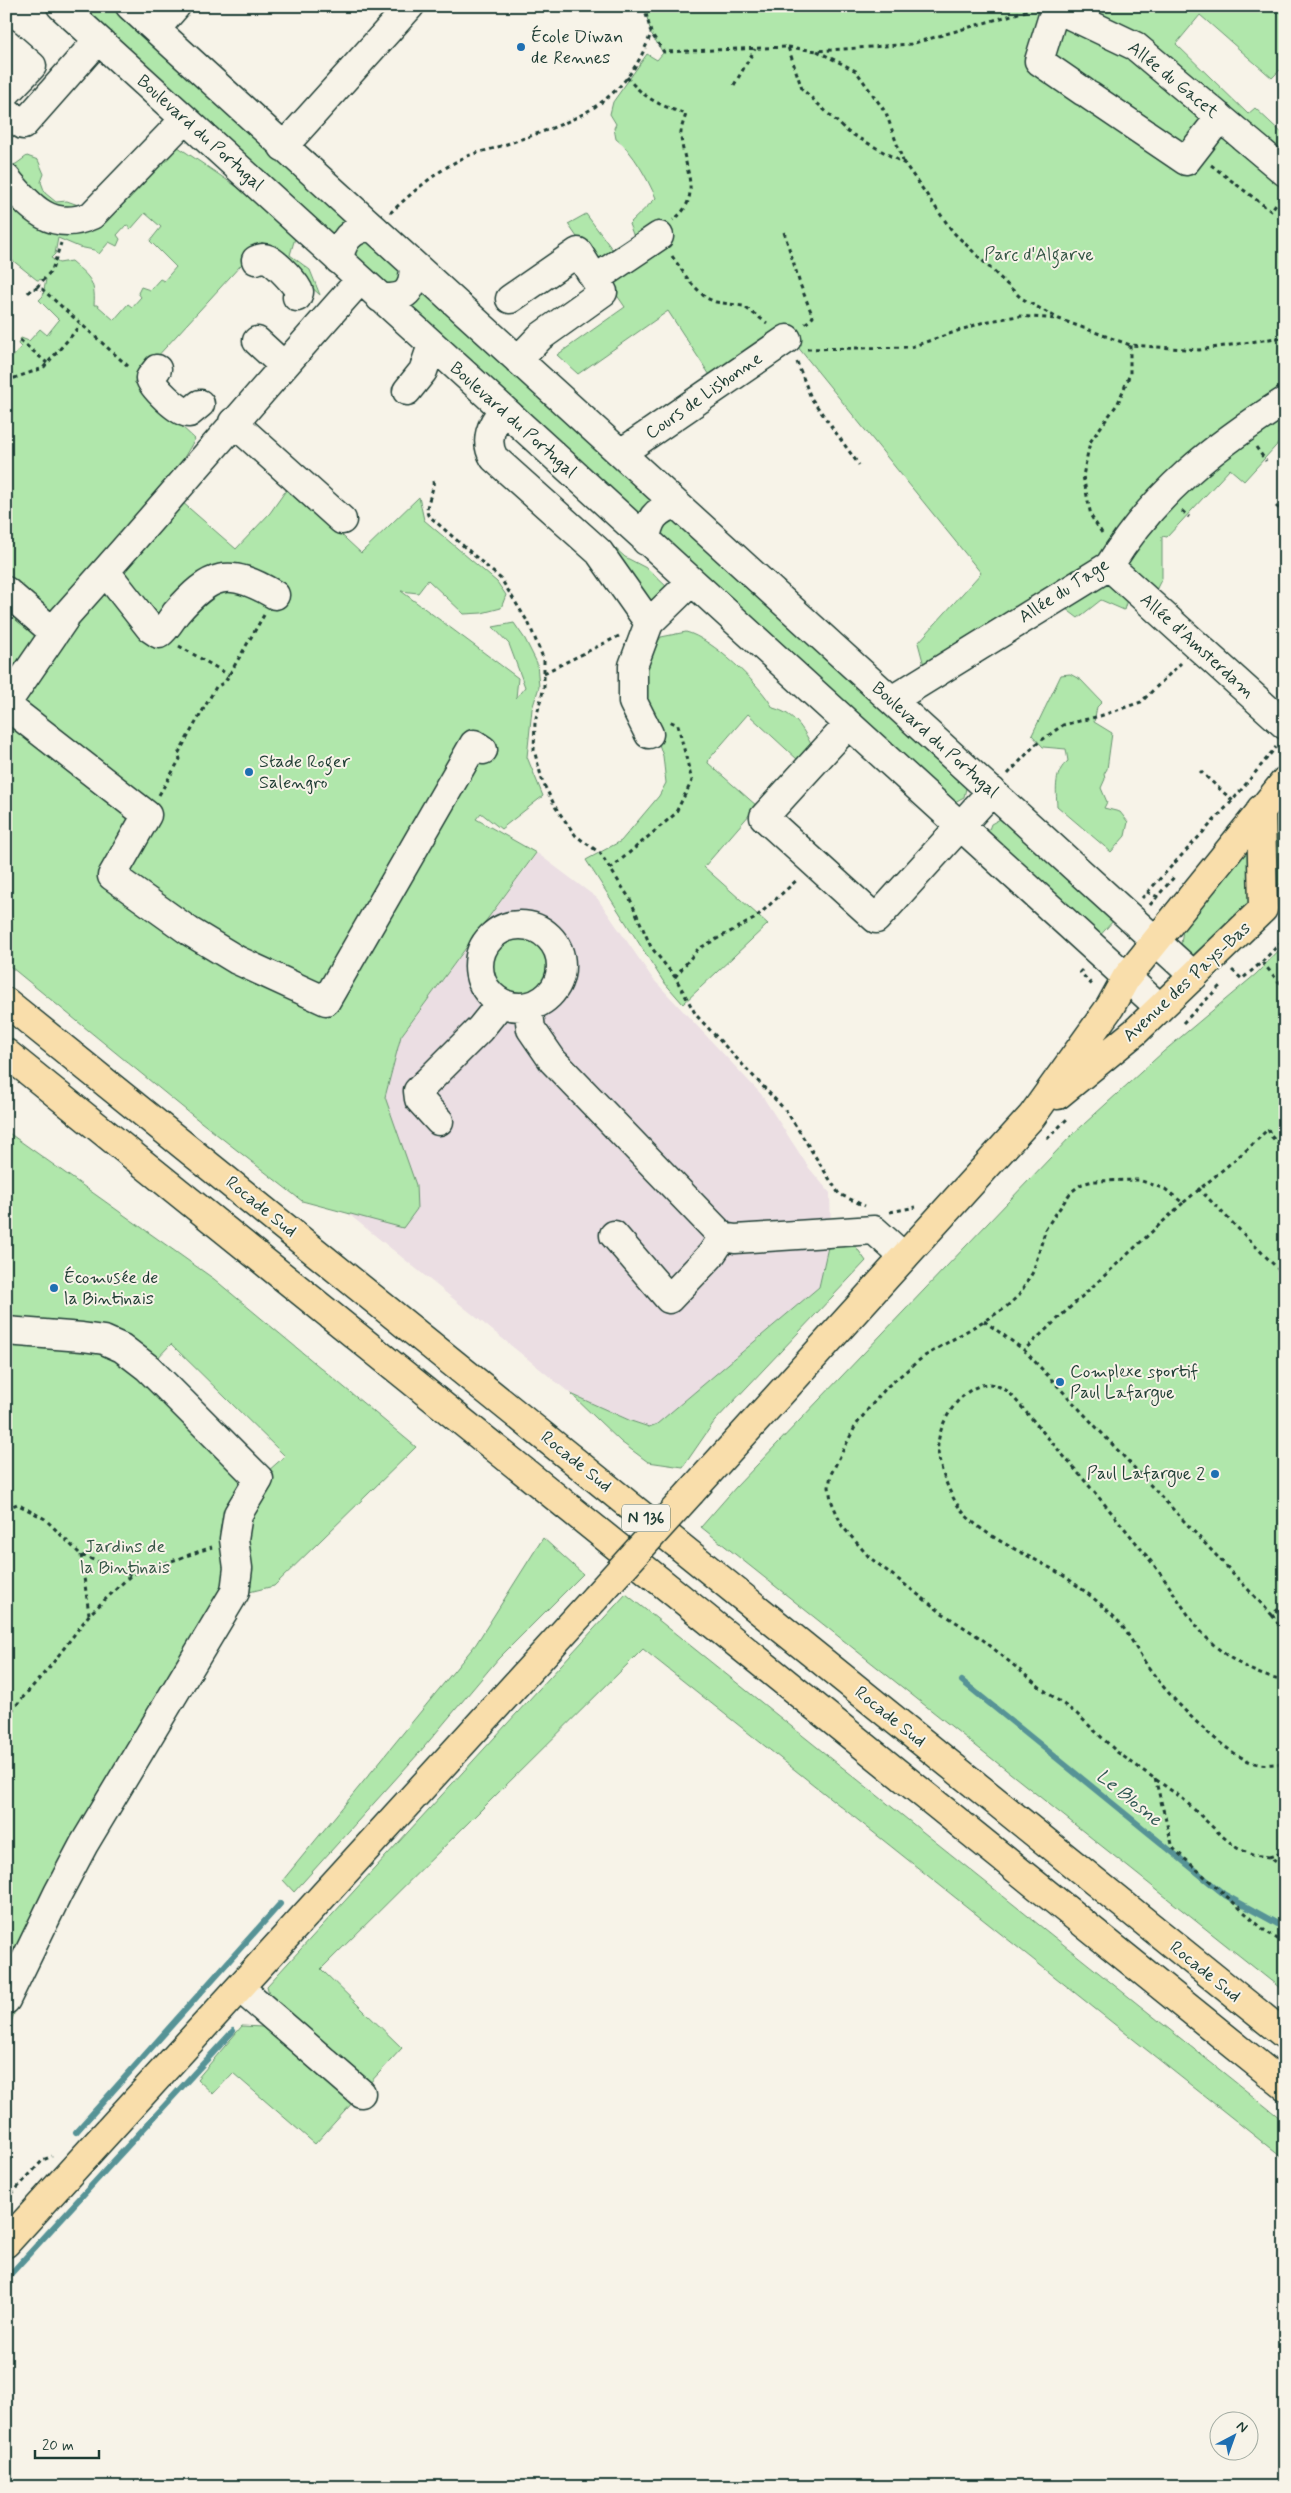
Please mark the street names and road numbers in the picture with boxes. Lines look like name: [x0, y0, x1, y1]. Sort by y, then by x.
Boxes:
street label: Allée du Gacet: [1123, 36, 1224, 124]
street label: Boulevard du Portugal: [131, 70, 269, 196]
street label: Cours de Lisbonne: [641, 347, 767, 445]
street label: Boulevard du Portugal: [444, 357, 582, 483]
street label: Allée du Tage: [1014, 553, 1114, 630]
street label: Allée d'Amsterdam: [1135, 588, 1259, 704]
street label: Boulevard du Portugal: [866, 677, 1004, 803]
street label: Avenue des Pays-Bas: [1118, 916, 1256, 1048]
street label: Rocade Sud: [220, 1171, 302, 1243]
street label: Rocade Sud: [535, 1426, 617, 1498]
road number: N 136: [622, 1505, 670, 1532]
street label: Rocade Sud: [849, 1681, 931, 1753]
street label: Rocade Sud: [1164, 1936, 1246, 2008]

